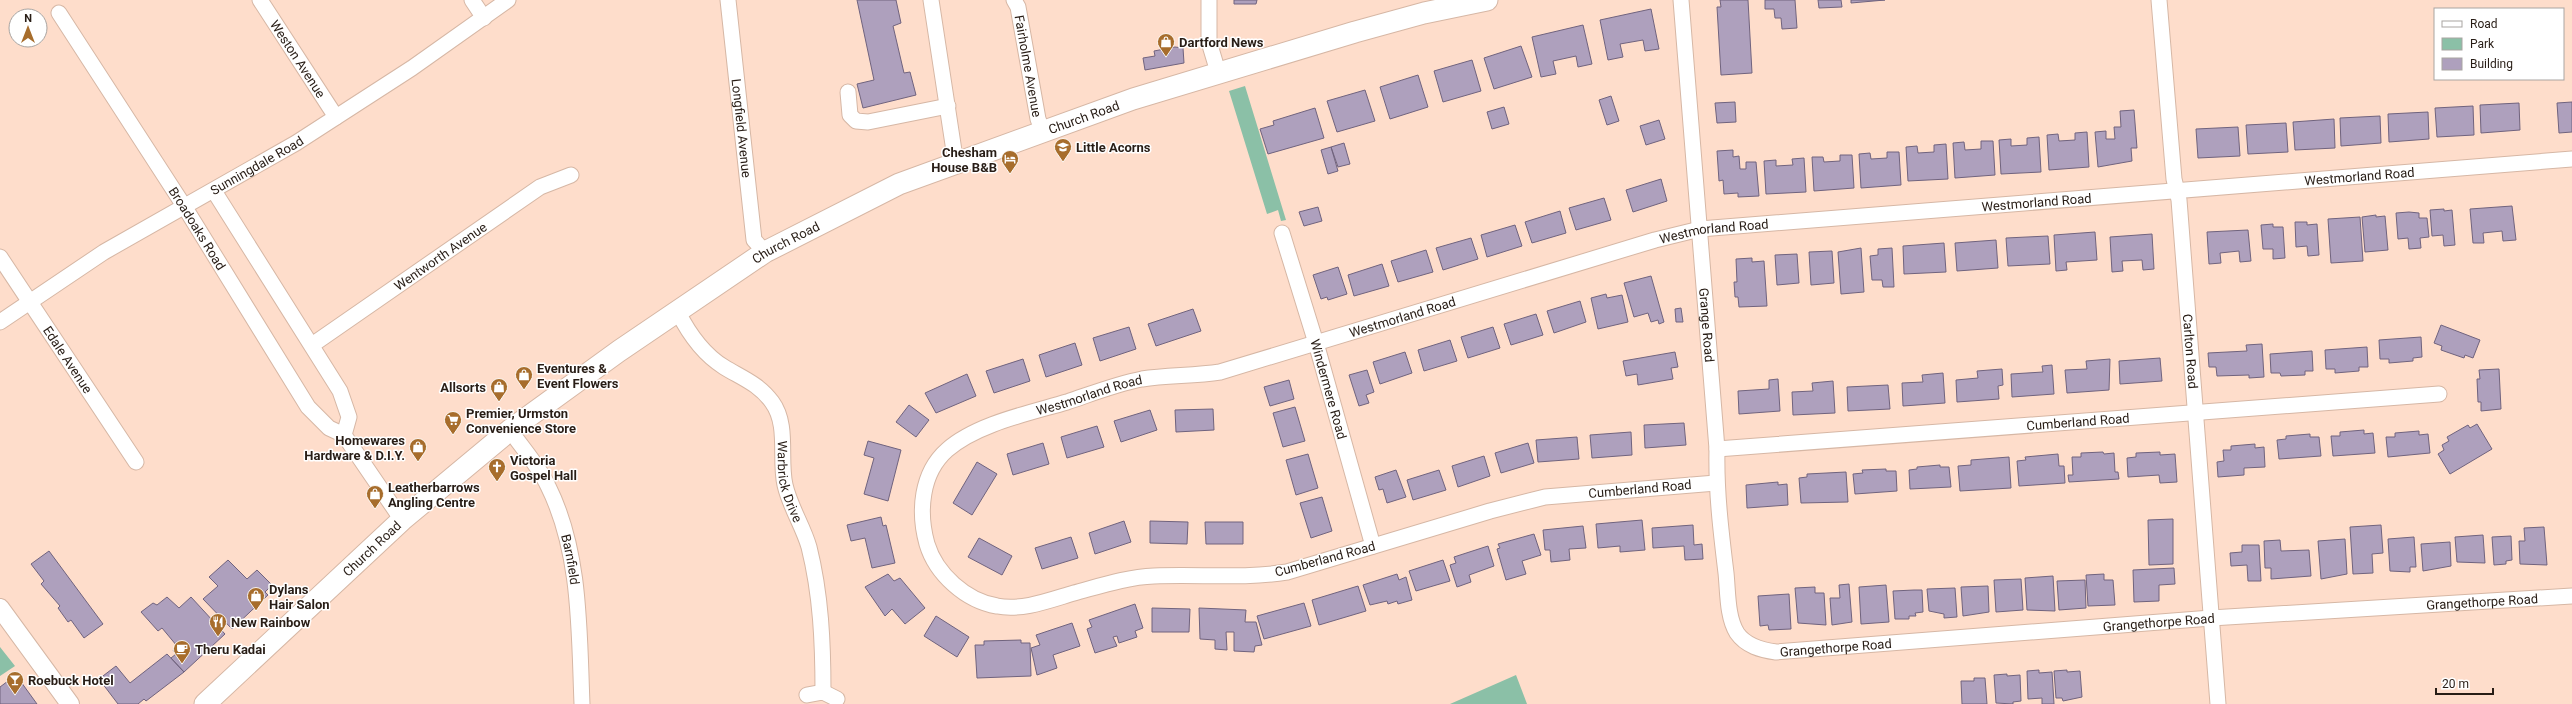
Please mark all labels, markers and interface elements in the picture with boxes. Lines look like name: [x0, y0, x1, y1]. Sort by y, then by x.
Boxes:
north arrow: [8, 8, 48, 48]
legend: [2434, 8, 2564, 80]
text: N: [24, 12, 32, 25]
street label: Fairholme Avenue: [1012, 14, 1045, 118]
street label: Weston Avenue: [267, 17, 329, 100]
text: Road: [2470, 17, 2498, 31]
shop icon: Dartford News: [1156, 32, 1176, 57]
place label: Dartford News: [1179, 35, 1264, 50]
text: Park: [2470, 37, 2495, 51]
text: Building: [2470, 57, 2513, 71]
street label: Longfield Avenue: [729, 78, 755, 179]
street label: Church Road: [1046, 97, 1121, 137]
street label: Sunningdale Road: [208, 133, 306, 198]
school or university icon: Little Acorns: [1053, 137, 1073, 162]
place label: Little Acorns: [1076, 140, 1151, 155]
place label: Chesham House B&B: [931, 145, 997, 175]
hotel icon: Chesham House B&B: [1000, 149, 1020, 174]
street label: Westmorland Road: [2304, 164, 2415, 188]
street label: Broadoaks Road: [166, 184, 229, 273]
street label: Westmorland Road: [1981, 190, 2092, 214]
street label: Westmorland Road: [1658, 216, 1769, 246]
street label: Church Road: [749, 218, 822, 266]
street label: Wentworth Avenue: [391, 219, 489, 293]
street label: Grange Road: [1697, 287, 1718, 363]
street label: Westmorland Road: [1347, 293, 1457, 340]
street label: Carlton Road: [2180, 313, 2201, 389]
street label: Edale Avenue: [40, 323, 96, 396]
street label: Windermere Road: [1308, 337, 1350, 441]
place label: Eventures & Event Flowers: [537, 361, 619, 391]
shop icon: Eventures & Event Flowers: [514, 365, 534, 390]
street label: Westmorland Road: [1034, 372, 1144, 418]
shop icon: Allsorts: [489, 377, 509, 402]
place label: Allsorts: [440, 380, 486, 395]
place label: Premier, Urmston Convenience Store: [466, 406, 576, 436]
supermarket icon: Premier, Urmston Convenience Store: [443, 410, 463, 435]
street label: Cumberland Road: [2026, 410, 2130, 433]
place label: Homewares Hardware & D.I.Y.: [304, 433, 405, 463]
shop icon: Homewares Hardware & D.I.Y.: [408, 437, 428, 462]
street label: Warbrick Drive: [775, 441, 806, 525]
place label: Victoria Gospel Hall: [510, 453, 577, 483]
church icon: Victoria Gospel Hall: [487, 457, 507, 482]
street label: Cumberland Road: [1588, 477, 1692, 501]
place label: Leatherbarrows Angling Centre: [388, 480, 480, 510]
shop icon: Leatherbarrows Angling Centre: [365, 484, 385, 509]
street label: Church Road: [339, 518, 404, 579]
street label: Barnfield: [559, 532, 583, 586]
street label: Cumberland Road: [1273, 538, 1377, 580]
place label: Dylans Hair Salon: [269, 582, 330, 612]
shop icon: Dylans Hair Salon: [246, 586, 266, 611]
street label: Grangethorpe Road: [2426, 591, 2538, 612]
street label: Grangethorpe Road: [2102, 610, 2215, 634]
restaurant icon: New Rainbow: [208, 612, 228, 637]
place label: New Rainbow: [231, 615, 311, 630]
street label: Grangethorpe Road: [1779, 635, 1892, 659]
cafe icon: Theru Kadai: [172, 639, 192, 664]
place label: Theru Kadai: [195, 642, 266, 657]
bar icon: Roebuck Hotel: [5, 670, 25, 695]
scale bar: [2436, 670, 2493, 696]
place label: Roebuck Hotel: [28, 673, 114, 688]
text: 20 m: [2442, 677, 2469, 691]

